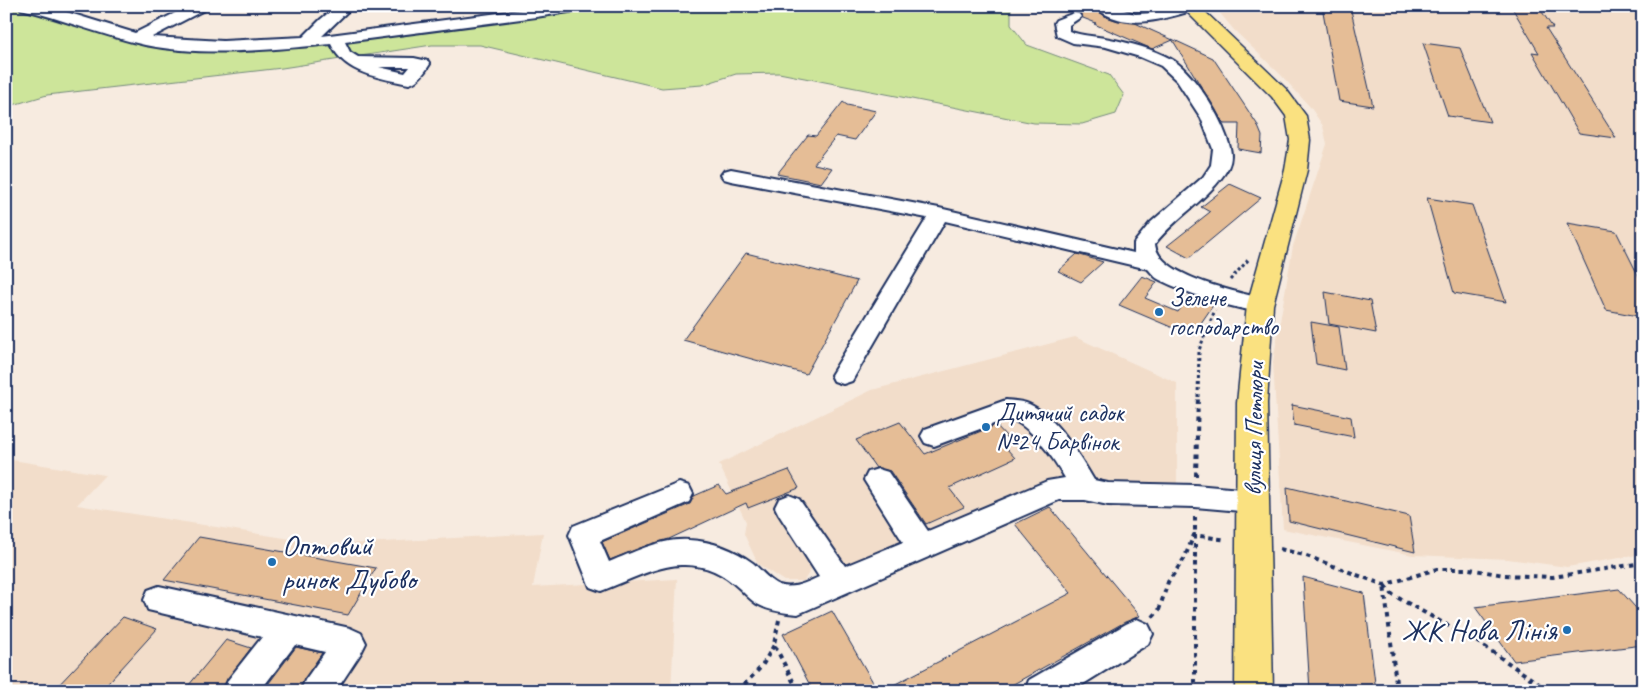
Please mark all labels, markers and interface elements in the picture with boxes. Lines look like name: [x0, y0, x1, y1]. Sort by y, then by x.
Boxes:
place label: Зелене господарство: [1169, 282, 1279, 343]
marker: Зелене господарство: [1153, 306, 1165, 318]
street label: вулиця Петлюри: [1237, 360, 1271, 496]
place label: Дитячий садок №24 Барвінок: [996, 397, 1125, 458]
marker: Дитячий садок №24 Барвінок: [980, 421, 992, 433]
place label: Оптовий ринок Дубово: [282, 526, 419, 598]
marker: Оптовий ринок Дубово: [266, 556, 278, 568]
place label: ЖК Нова Лінія: [1402, 611, 1558, 649]
marker: ЖК Нова Лінія: [1561, 624, 1573, 636]

